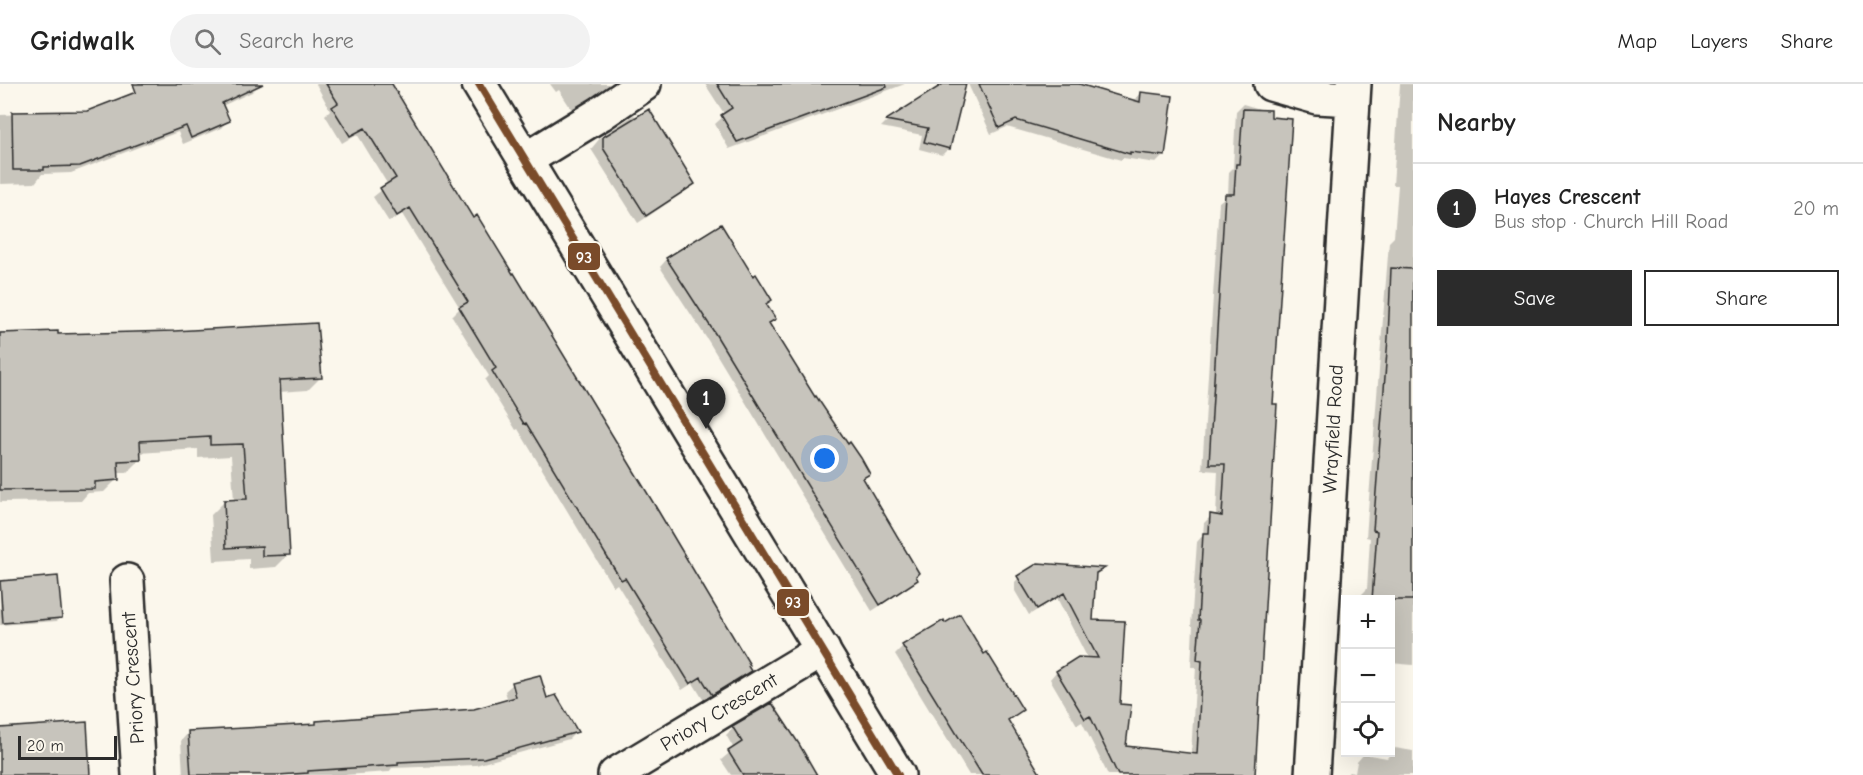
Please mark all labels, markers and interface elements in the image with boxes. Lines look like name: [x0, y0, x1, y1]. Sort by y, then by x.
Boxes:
search box: [170, 14, 590, 68]
text: Gridwalk: [30, 25, 134, 57]
icon: search: [191, 25, 224, 58]
text: Search here: [239, 28, 354, 54]
text: Map: [1618, 29, 1657, 53]
text: Layers: [1690, 29, 1748, 53]
text: Share: [1781, 29, 1833, 53]
text: Nearby: [1437, 108, 1516, 138]
text: Hayes Crescent: [1494, 184, 1640, 210]
text: 1: [1453, 197, 1460, 220]
text: 20 m: [1793, 197, 1839, 220]
text: Bus stop · Church Hill Road: [1494, 210, 1728, 233]
line badge: 93: [567, 242, 601, 271]
text: 93: [576, 249, 592, 267]
button: Save: [1437, 270, 1632, 326]
button: Share: [1644, 270, 1839, 326]
street label: Wrayfield Road: [1318, 364, 1348, 494]
pin: 1: [686, 380, 726, 429]
your location: [810, 444, 839, 473]
line badge: 93: [776, 588, 810, 617]
text: 93: [785, 594, 801, 612]
map controls: [1341, 595, 1395, 757]
button: +: [1341, 595, 1395, 649]
street label: Priory Crescent: [117, 610, 149, 745]
button: −: [1341, 649, 1395, 703]
street label: Priory Crescent: [656, 667, 783, 756]
button: locate: [1341, 703, 1395, 757]
scale bar: [18, 733, 117, 760]
text: 20 m: [27, 737, 64, 755]

